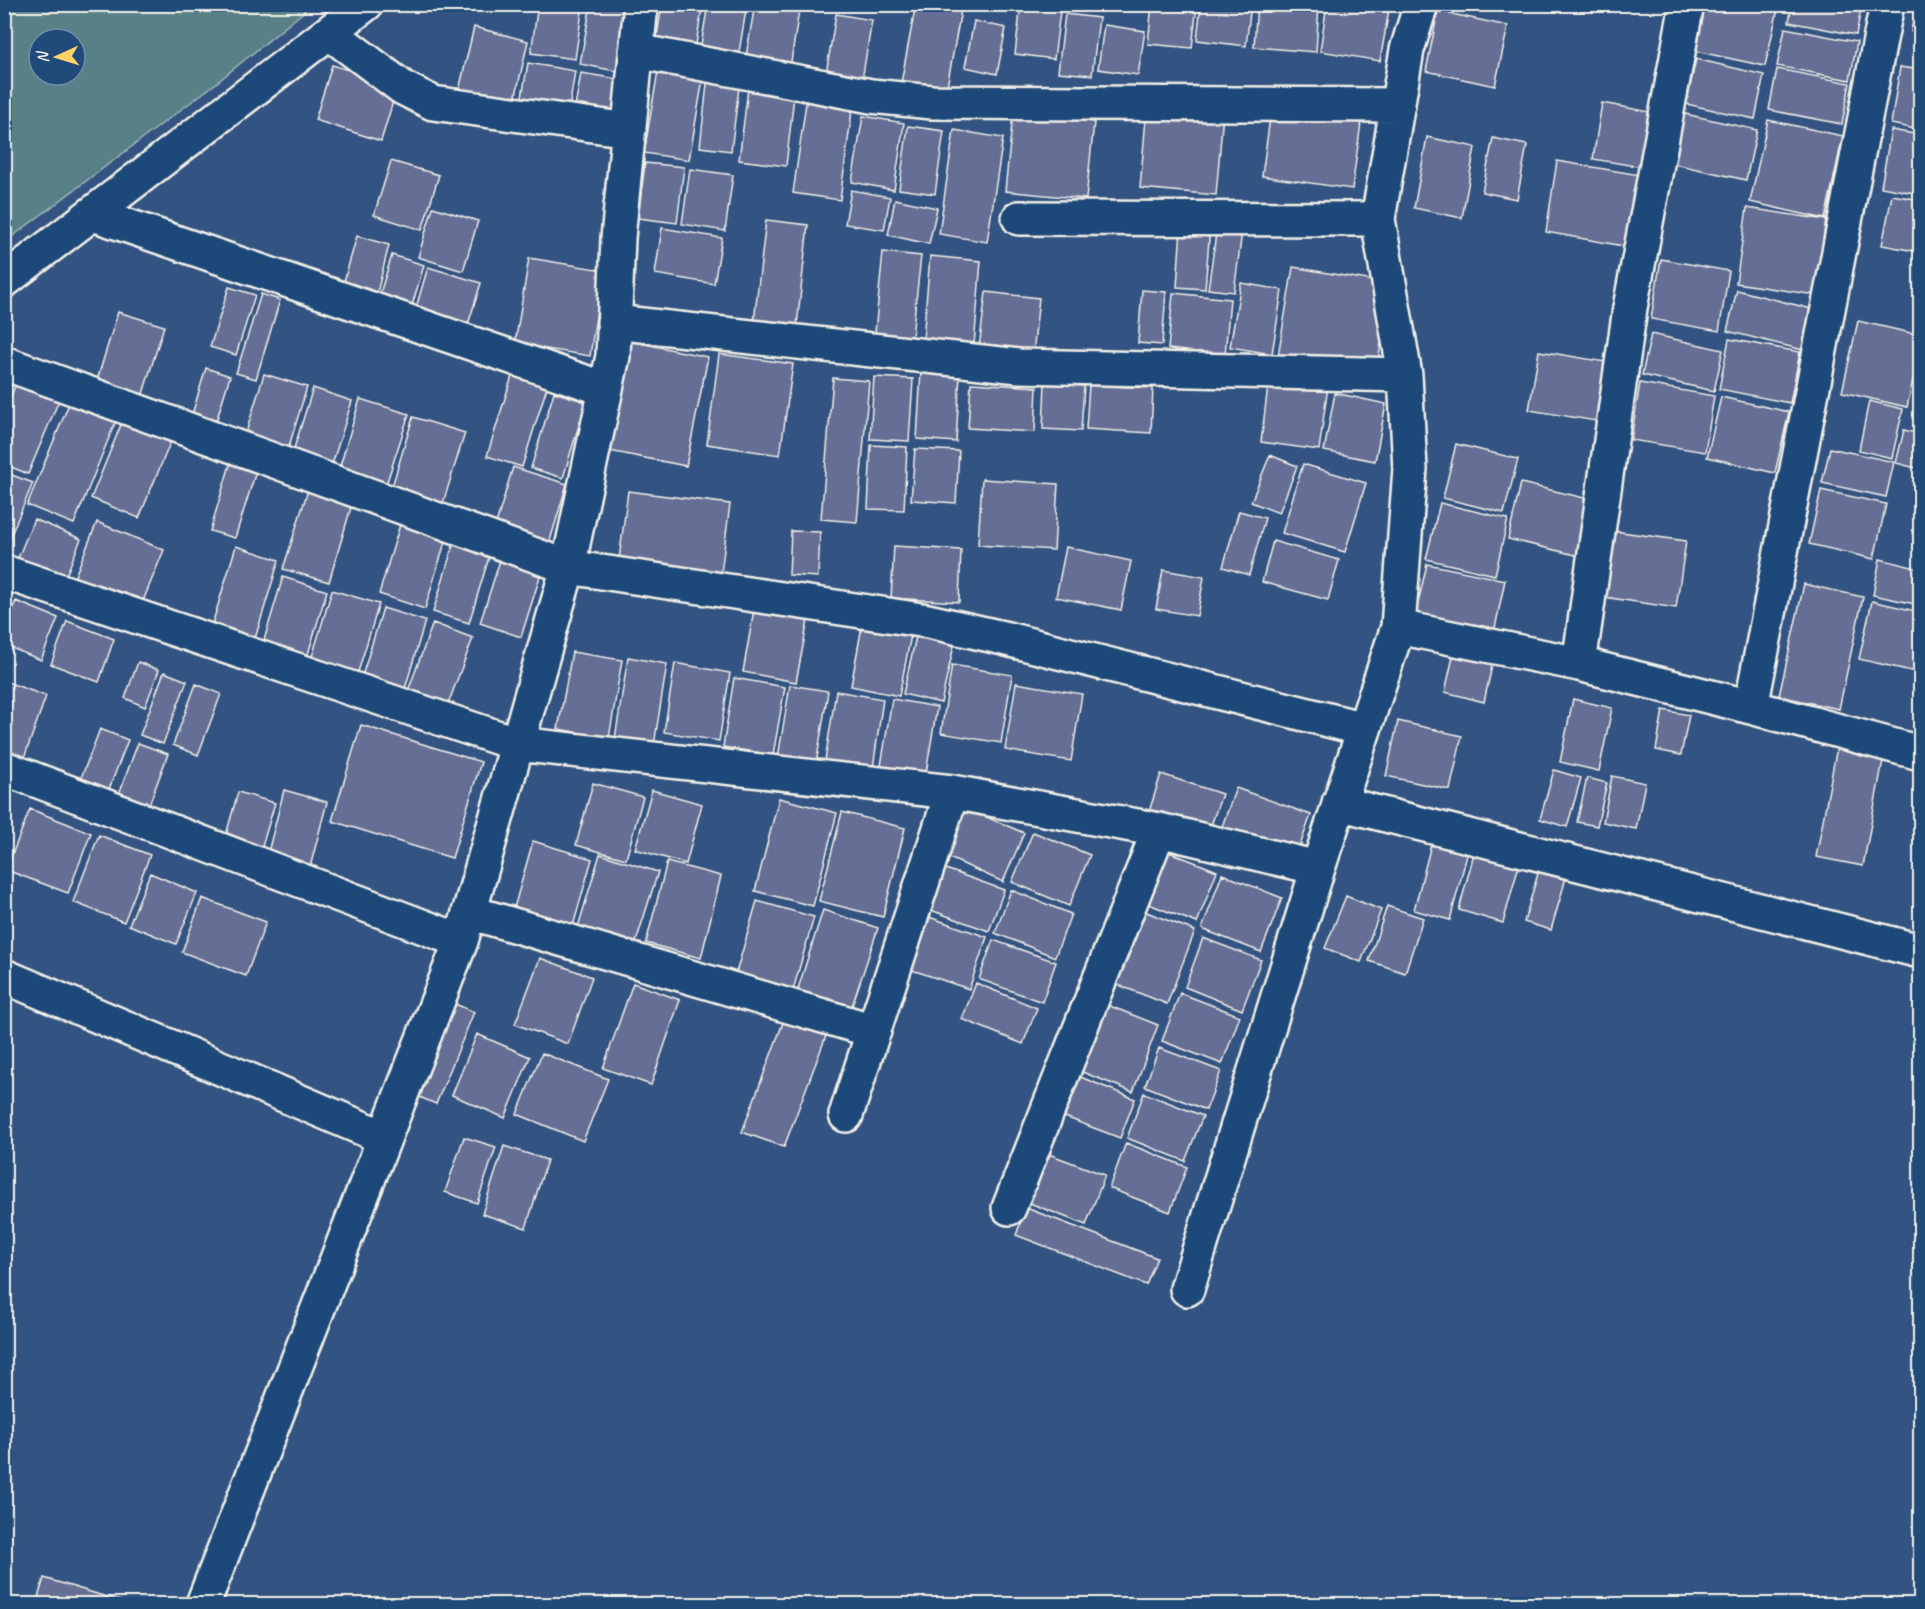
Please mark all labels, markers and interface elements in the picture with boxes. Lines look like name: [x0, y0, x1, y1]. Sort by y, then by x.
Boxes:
north arrow: [27, 27, 87, 87]
text: N: [32, 49, 53, 64]

